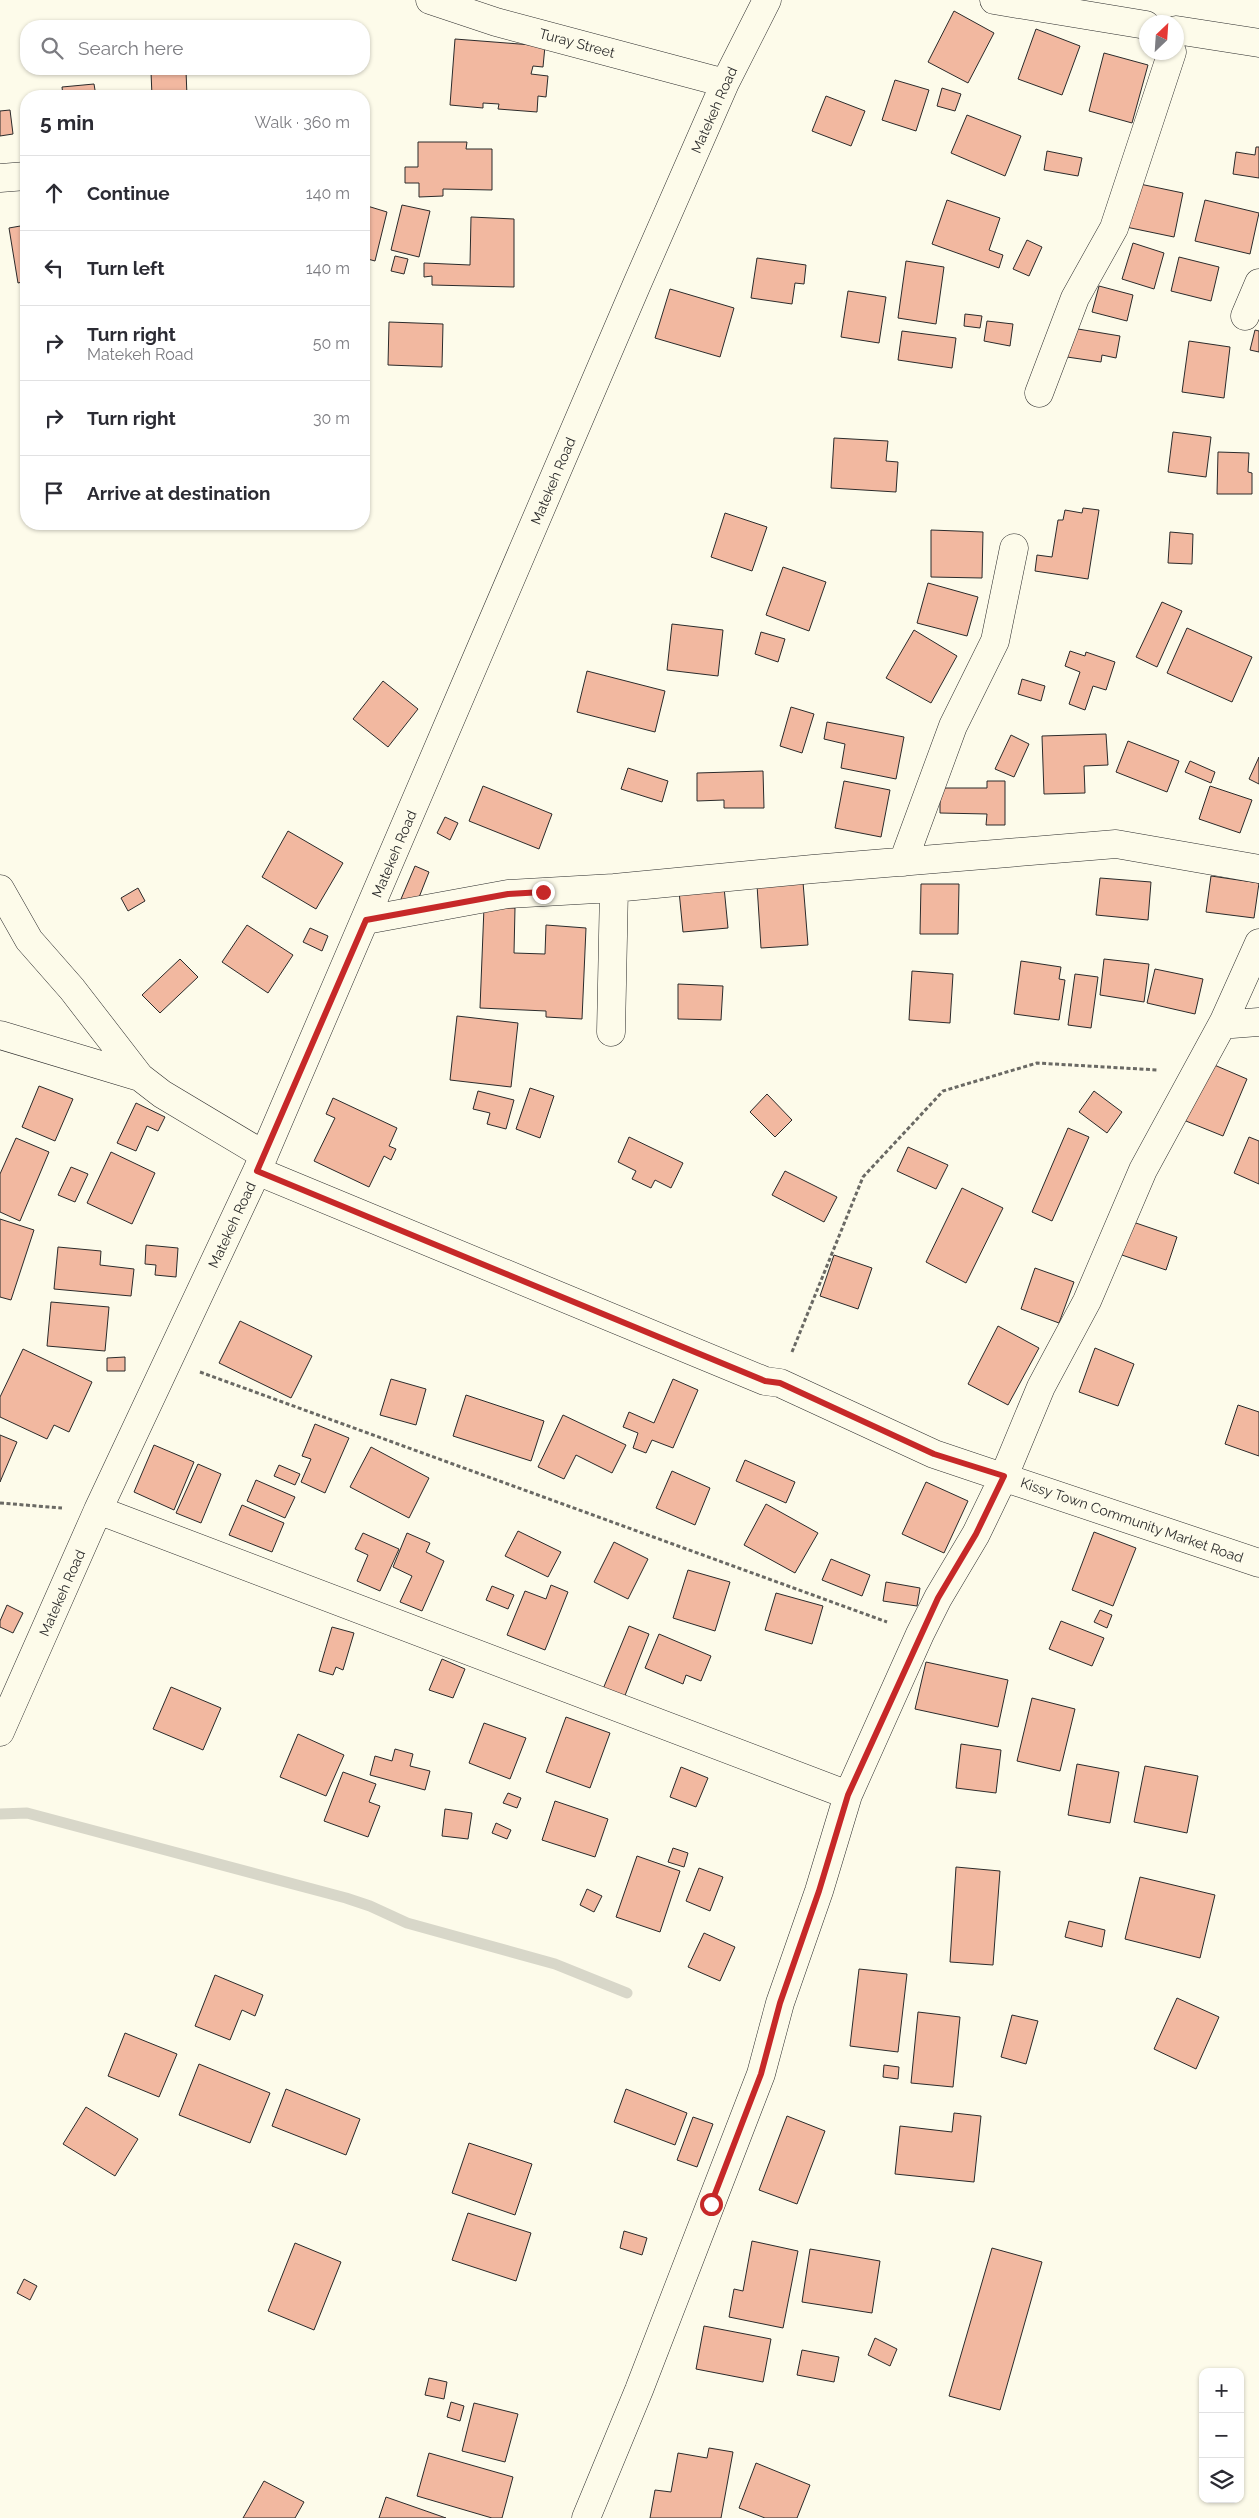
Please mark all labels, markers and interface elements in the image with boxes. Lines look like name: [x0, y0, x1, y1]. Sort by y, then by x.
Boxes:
north arrow: [1139, 15, 1184, 60]
search box: [20, 20, 370, 75]
street label: Turay Street: [537, 25, 617, 61]
icon: search: [38, 34, 66, 62]
text: Search here: [78, 37, 184, 59]
street label: Matekeh Road: [688, 64, 740, 156]
text: 5 min: [40, 110, 94, 135]
text: Walk · 360 m: [255, 113, 350, 132]
icon: ahead: [40, 179, 68, 207]
text: Continue: [87, 182, 170, 204]
text: 140 m: [306, 184, 350, 203]
icon: left: [40, 254, 68, 282]
text: Turn left: [87, 257, 164, 279]
text: 140 m: [306, 259, 350, 278]
text: Turn right: [87, 323, 176, 345]
icon: right: [40, 329, 68, 357]
text: 50 m: [313, 334, 350, 353]
text: Matekeh Road: [87, 345, 193, 364]
icon: right: [40, 404, 68, 432]
text: Turn right: [87, 407, 176, 429]
text: 30 m: [313, 409, 350, 428]
street label: Matekeh Road: [527, 435, 579, 527]
icon: arrive: [40, 479, 68, 507]
text: Arrive at destination: [87, 482, 271, 504]
street label: Matekeh Road: [368, 808, 420, 900]
route end: [532, 881, 555, 904]
street label: Matekeh Road: [205, 1179, 259, 1271]
street label: Kissy Town Community Market Road: [1019, 1474, 1245, 1566]
street label: Matekeh Road: [36, 1547, 88, 1639]
route start: [700, 2193, 723, 2216]
map controls: [1199, 2368, 1244, 2503]
button: +: [1199, 2368, 1244, 2413]
button: −: [1199, 2413, 1244, 2458]
button: layers: [1199, 2458, 1244, 2503]

